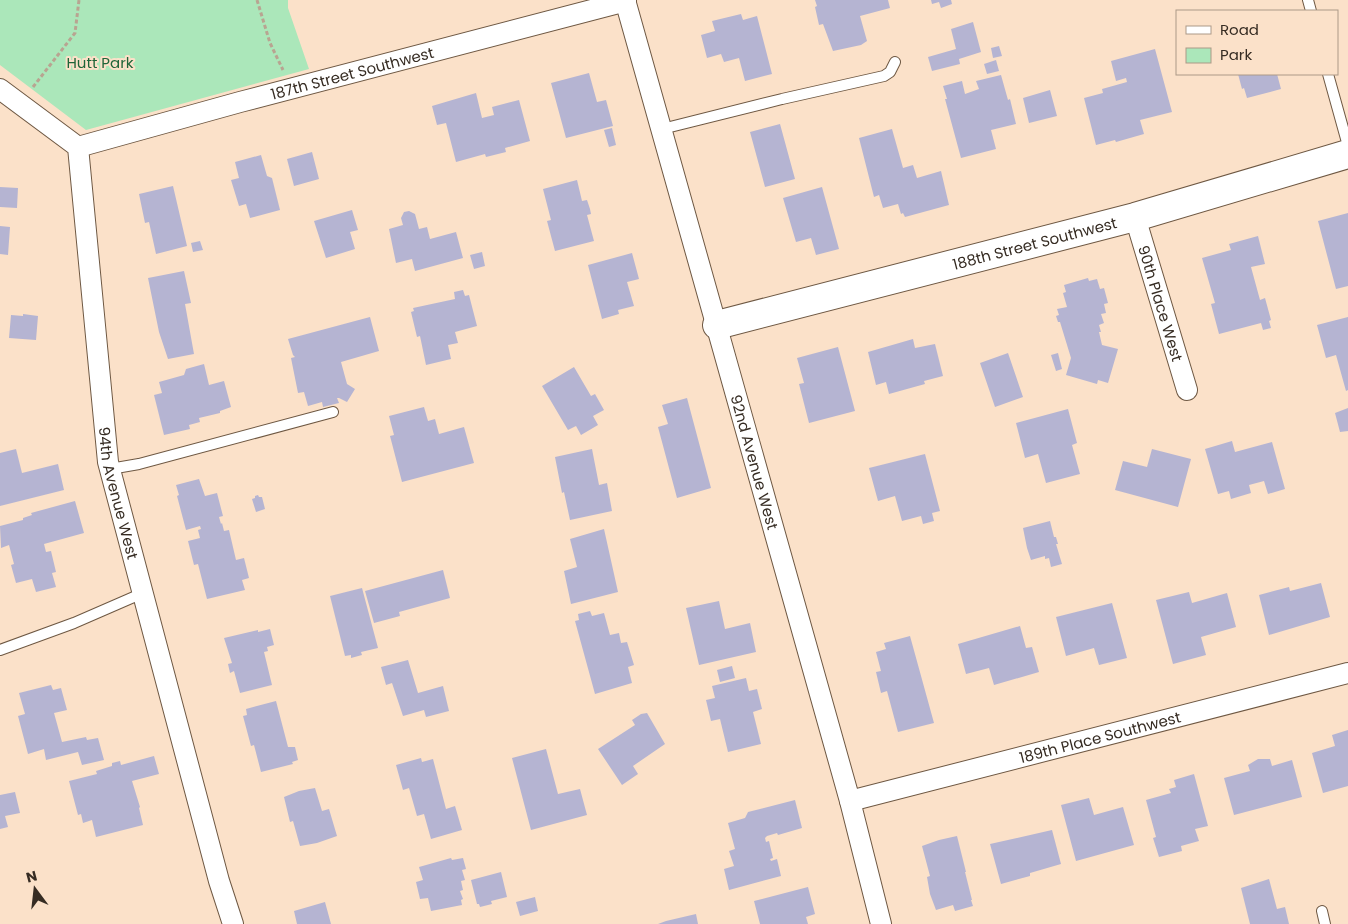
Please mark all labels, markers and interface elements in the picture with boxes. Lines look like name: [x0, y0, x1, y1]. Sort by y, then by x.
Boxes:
legend: [1176, 10, 1338, 75]
text: Road: [1220, 19, 1259, 40]
street label: 187th Street Southwest: [268, 41, 436, 104]
text: Park: [1220, 44, 1252, 65]
park label: Hutt Park: [66, 52, 134, 73]
street label: 188th Street Southwest: [950, 212, 1119, 274]
street label: 90th Place West: [1134, 243, 1188, 364]
street label: 92nd Avenue West: [726, 392, 784, 532]
street label: 94th Avenue West: [94, 426, 144, 562]
street label: 189th Place Southwest: [1017, 706, 1183, 768]
north arrow: [10, 864, 60, 914]
text: N: [24, 865, 39, 887]

